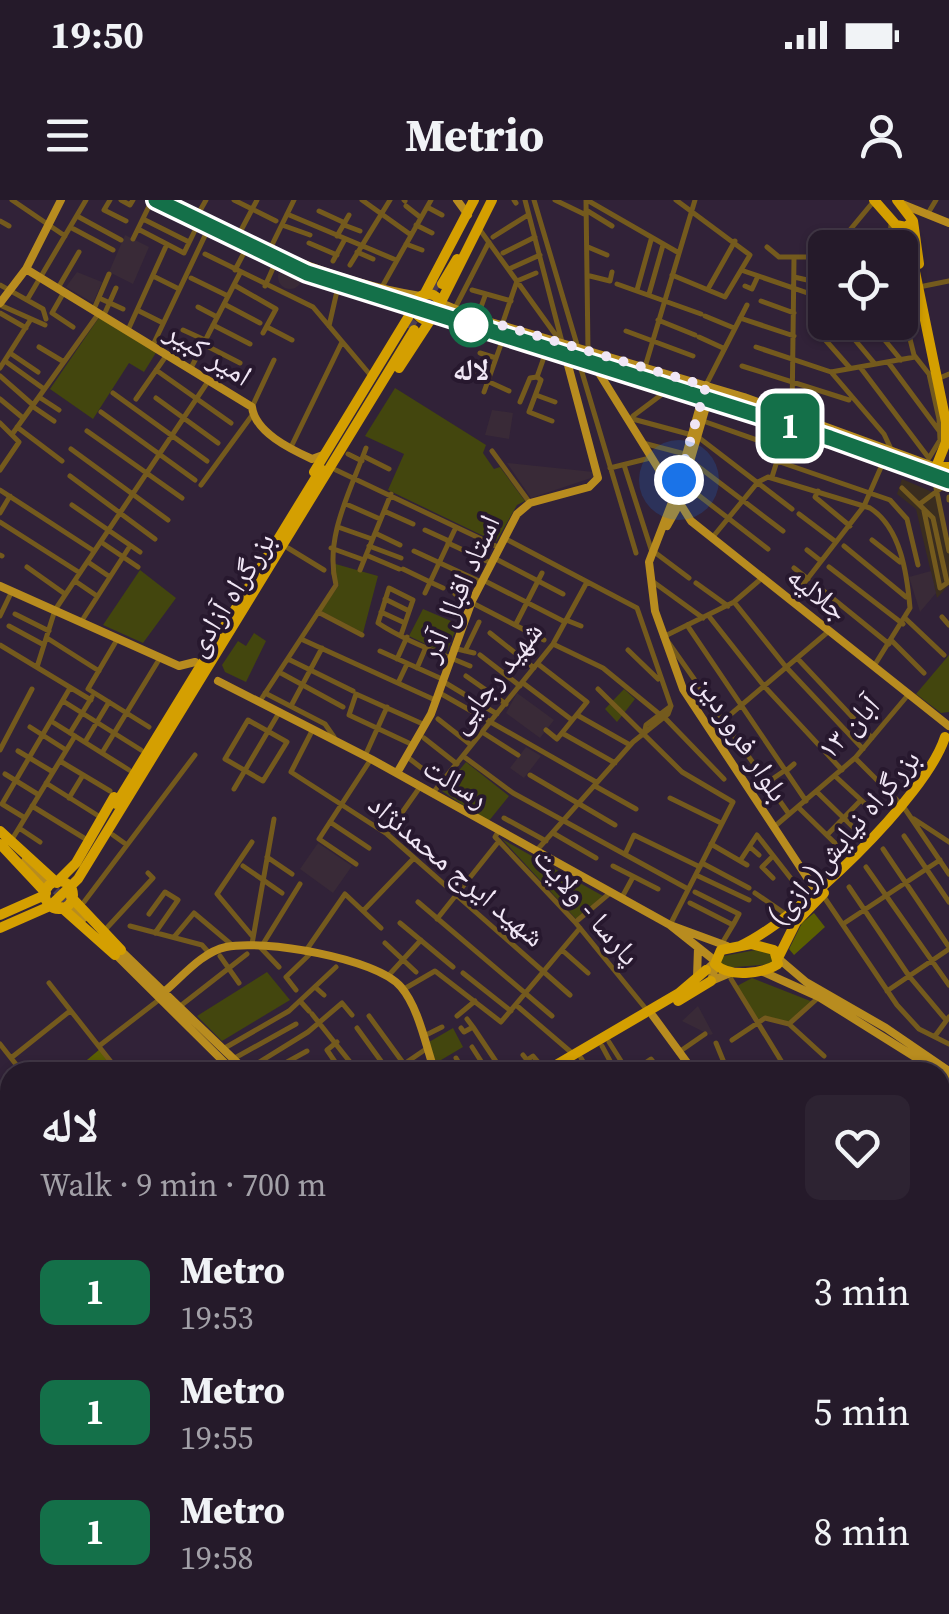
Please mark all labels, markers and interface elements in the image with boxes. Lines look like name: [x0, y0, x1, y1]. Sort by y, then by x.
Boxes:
text: 19:50: [50, 9, 144, 61]
text: Metrio: [405, 104, 544, 166]
icon: menu: [40, 108, 95, 163]
icon: person: [854, 108, 909, 163]
map controls: [808, 230, 918, 340]
button: locate: [808, 230, 918, 340]
marker: لاله: [450, 304, 492, 346]
street label: امیر کبیر: [157, 310, 260, 396]
place label: لاله: [453, 349, 489, 390]
line badge: 1: [758, 394, 822, 458]
text: 1: [781, 402, 799, 450]
your location: [654, 455, 704, 505]
street label: استاد اقبال آذر: [408, 508, 510, 669]
street label: بزرگراه آزادی: [176, 524, 284, 664]
street label: جلالیه: [779, 556, 857, 630]
street label: شهید رجایی: [438, 612, 552, 742]
street label: بلوار فروردین: [685, 665, 799, 809]
street label: ۱۳ آبان: [808, 685, 889, 768]
street label: بزرگراه نیایش(رازی): [757, 740, 929, 934]
street label: رسالت: [416, 746, 496, 818]
street label: شهید ایرج محمدنژاد: [360, 784, 554, 956]
street label: پارسا - ولایت: [524, 838, 650, 974]
text: لاله: [40, 1092, 99, 1158]
button: heart: [805, 1095, 910, 1200]
text: Walk · 9 min · 700 m: [40, 1163, 326, 1207]
text: Metro: [180, 1244, 285, 1296]
text: 3 min: [814, 1266, 910, 1318]
text: 1: [86, 1268, 104, 1316]
text: 19:53: [180, 1296, 254, 1340]
text: Metro: [180, 1364, 285, 1416]
text: 5 min: [814, 1386, 910, 1438]
text: 1: [86, 1388, 104, 1436]
text: 19:55: [180, 1416, 254, 1460]
text: Metro: [180, 1484, 285, 1536]
text: 8 min: [814, 1506, 910, 1558]
text: 1: [86, 1508, 104, 1556]
text: 19:58: [180, 1536, 254, 1580]

